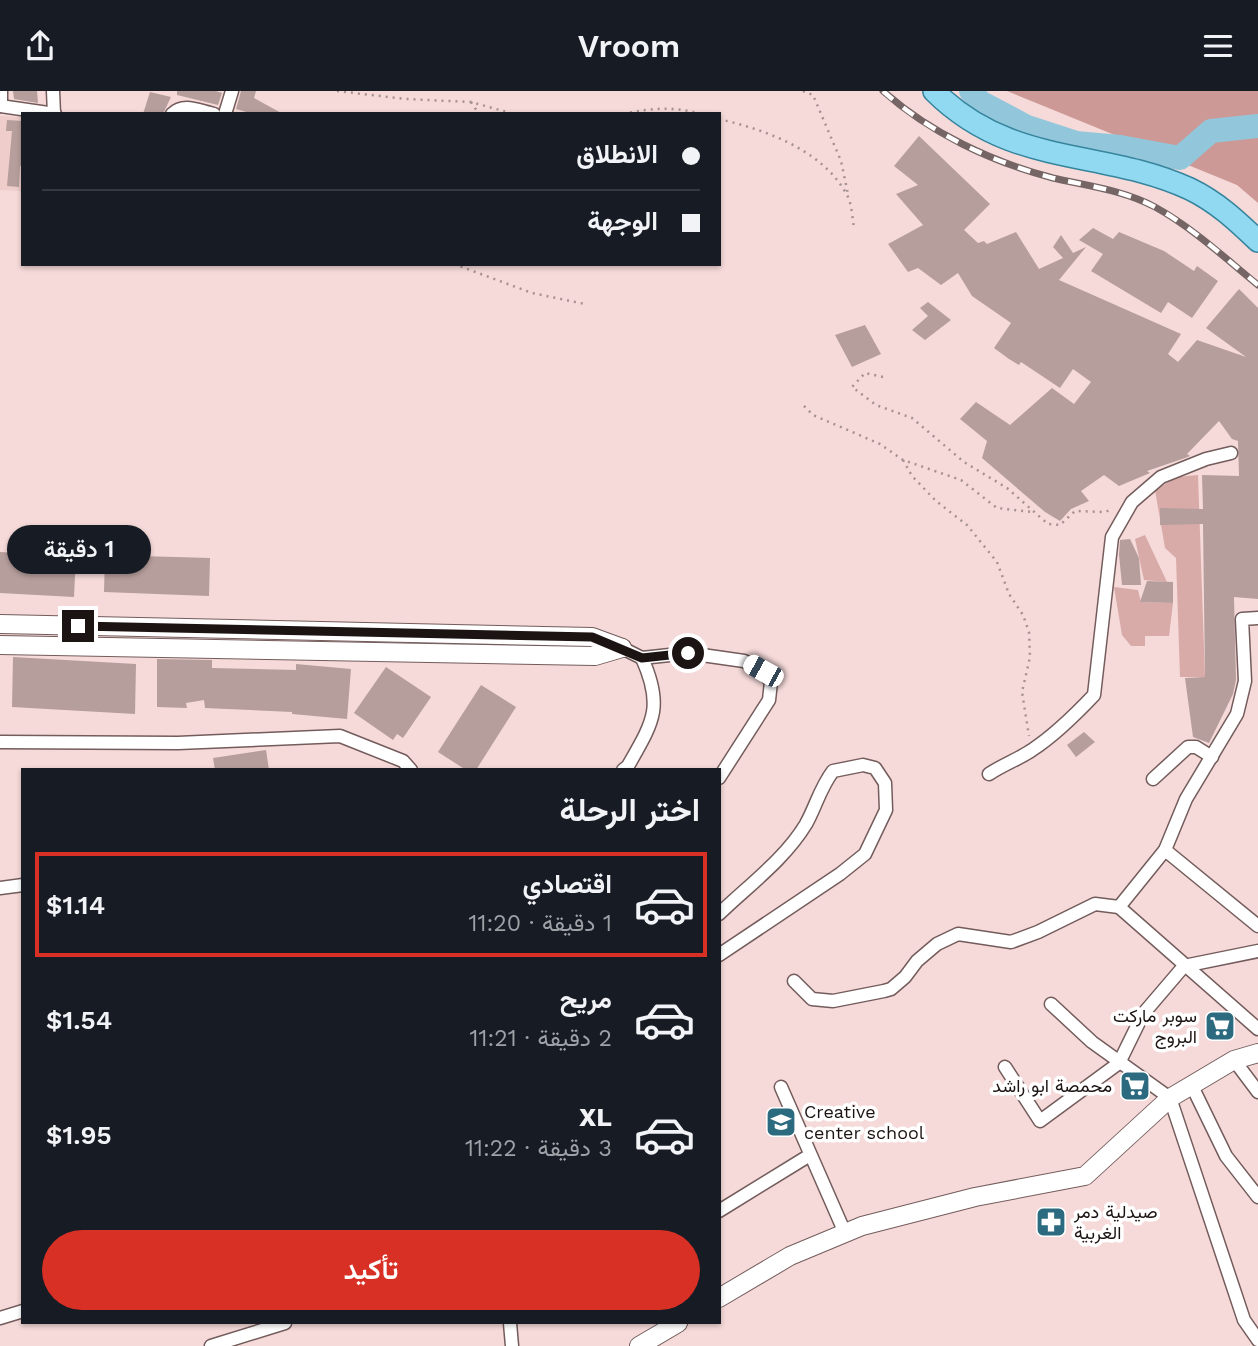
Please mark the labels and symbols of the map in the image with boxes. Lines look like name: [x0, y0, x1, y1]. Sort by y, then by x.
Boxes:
callout: 1 دقيقة: [6, 525, 150, 573]
route end: [62, 610, 94, 642]
route start: [672, 637, 704, 669]
car: [740, 652, 787, 690]
place label: سوبر ماركت البروج: [1113, 1005, 1197, 1049]
supermarket icon: سوبر ماركت البروج: [1203, 1009, 1237, 1043]
supermarket icon: محمصة ابو راشد: [1118, 1069, 1152, 1103]
place label: محمصة ابو راشد: [992, 1075, 1112, 1097]
place label: Creative center school: [804, 1101, 925, 1143]
school or university icon: Creative center school: [764, 1105, 798, 1139]
place label: صيدلية دمر الغربية: [1073, 1201, 1158, 1244]
pharmacy icon: صيدلية دمر الغربية: [1034, 1205, 1068, 1239]

